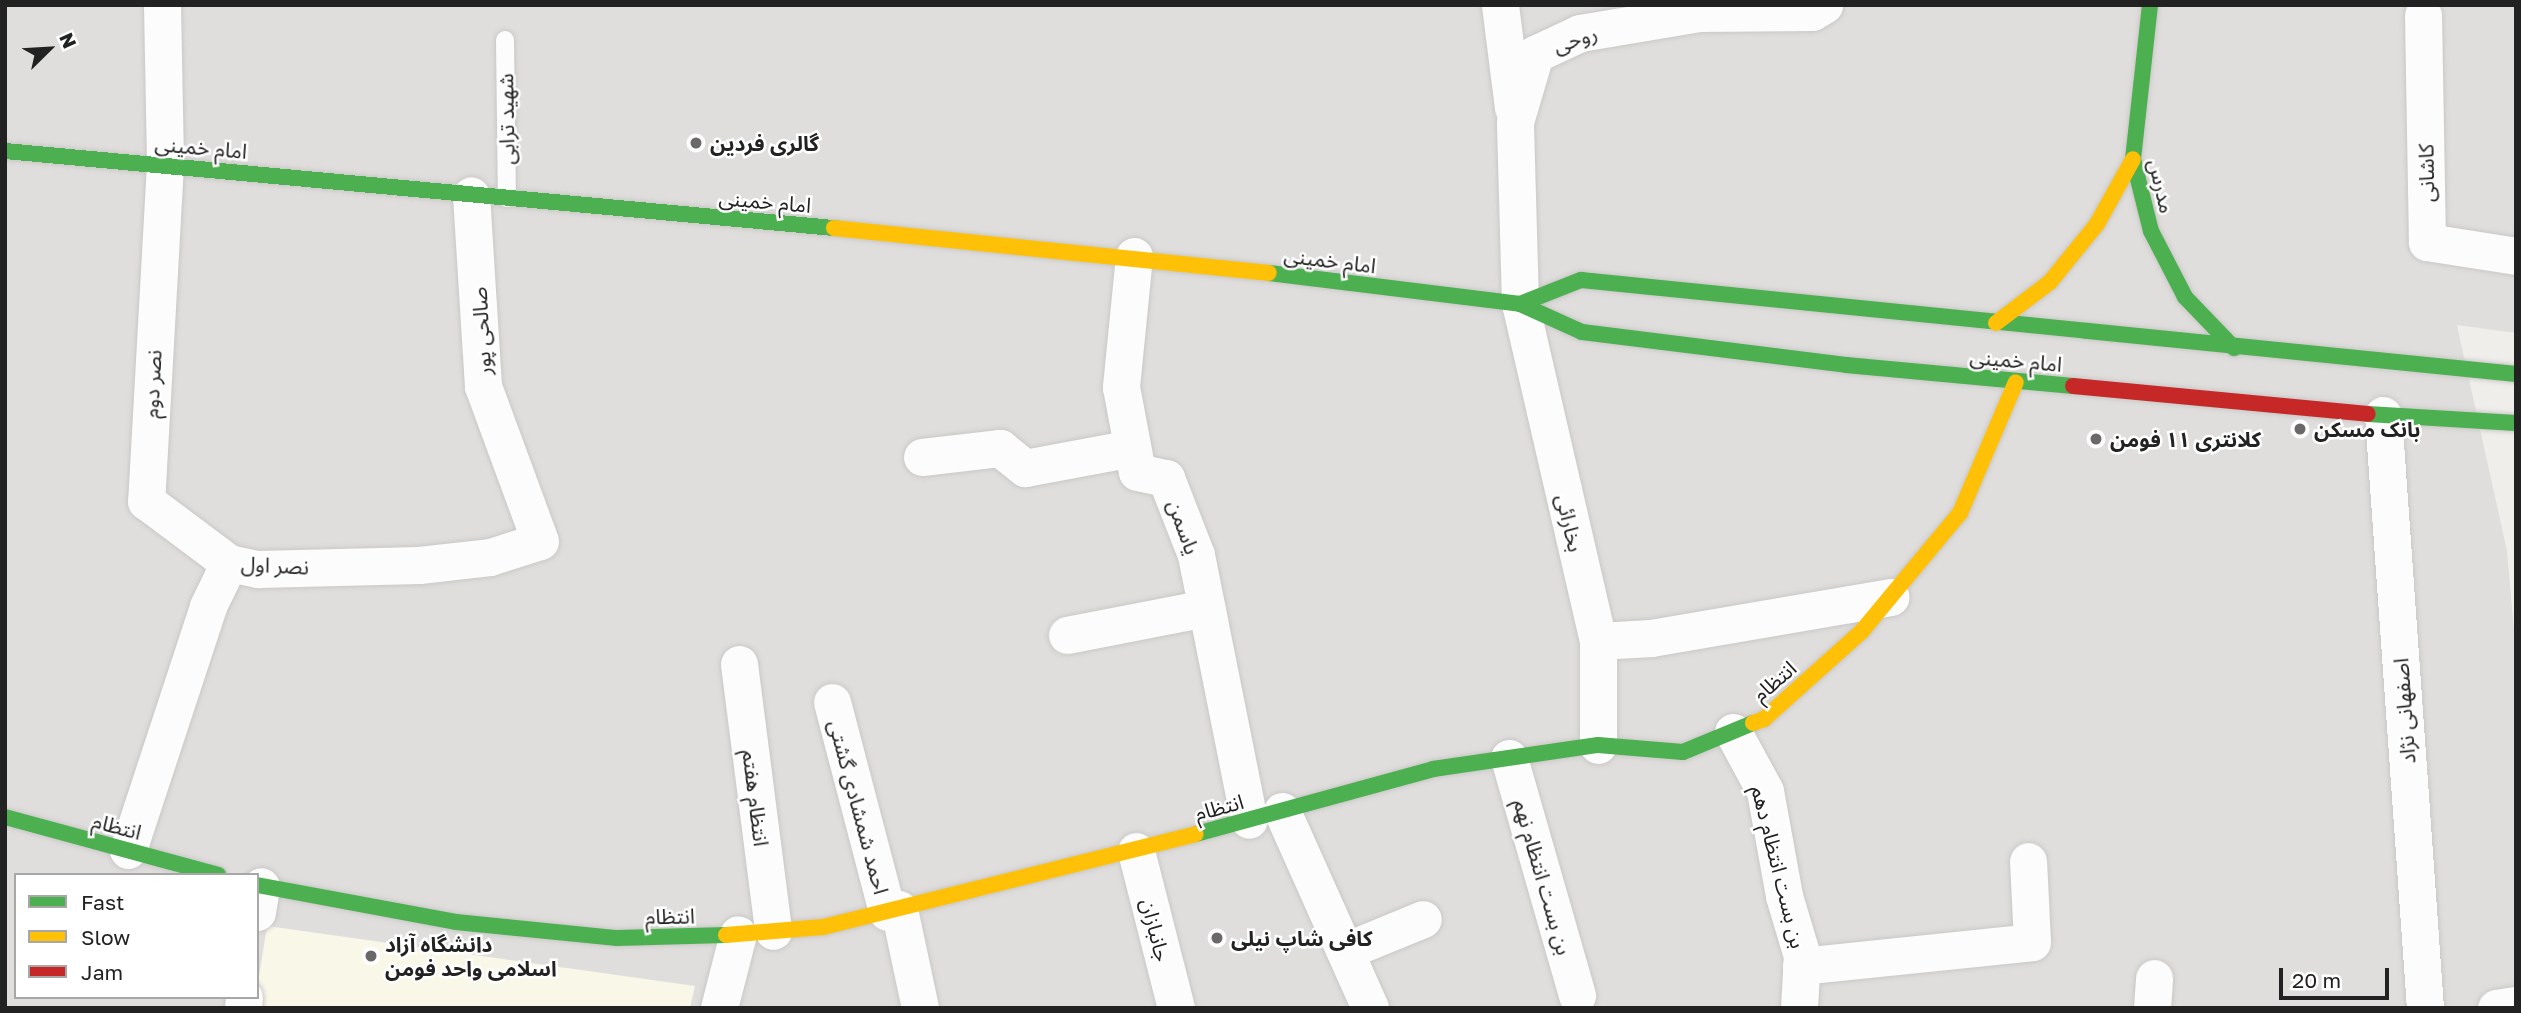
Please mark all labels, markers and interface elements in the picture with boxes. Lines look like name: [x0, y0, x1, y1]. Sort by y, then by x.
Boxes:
north arrow: [14, 14, 84, 84]
street label: روحی: [1550, 20, 1600, 58]
text: N: [55, 29, 82, 52]
street label: شهید ترابی: [493, 73, 519, 165]
street label: امام خمینی: [154, 130, 248, 164]
place label: گالری فردین: [710, 130, 819, 156]
marker: گالری فردین: [688, 135, 704, 151]
street label: کاشانی: [2413, 144, 2439, 202]
street label: مدرس: [2144, 157, 2180, 215]
street label: امام خمینی: [718, 184, 812, 218]
street label: امام خمینی: [1283, 242, 1377, 278]
street label: صالحی پور: [466, 286, 496, 376]
street label: امام خمینی: [1969, 343, 2063, 377]
street label: نصر دوم: [138, 349, 166, 419]
place label: بانک مسکن: [2314, 416, 2420, 442]
marker: بانک مسکن: [2292, 421, 2308, 437]
place label: کلانتری ۱۱ فومن: [2110, 426, 2261, 452]
marker: کلانتری ۱۱ فومن: [2088, 431, 2104, 447]
street label: بخارائی: [1551, 492, 1589, 554]
street label: یاسمن: [1163, 496, 1205, 558]
street label: نصر اول: [240, 551, 310, 579]
street label: انتظام: [1747, 655, 1801, 707]
street label: اصفهانی نژاد: [2388, 657, 2420, 765]
street label: احمد شمشادی گشتی: [824, 717, 894, 897]
street label: انتظام هفتم: [738, 748, 774, 848]
street label: بن بست انتظام دهم: [1747, 783, 1811, 951]
street label: انتظام: [1192, 788, 1246, 826]
street label: بن بست انتظام نهم: [1509, 796, 1577, 958]
street label: انتظام: [90, 807, 144, 845]
legend: [14, 873, 259, 999]
text: Fast: [81, 889, 124, 915]
street label: جانبازان: [1136, 896, 1176, 964]
street label: انتظام: [645, 903, 695, 929]
text: Slow: [81, 924, 130, 950]
place label: کافی شاپ نیلی: [1231, 925, 1373, 951]
marker: کافی شاپ نیلی: [1209, 930, 1225, 946]
place label: دانشگاه آزاد اسلامی واحد فومن: [385, 931, 557, 981]
marker: دانشگاه آزاد اسلامی واحد فومن: [363, 948, 379, 964]
scale bar: [2283, 954, 2393, 998]
text: Jam: [81, 959, 123, 985]
text: 20 m: [2292, 967, 2341, 993]

